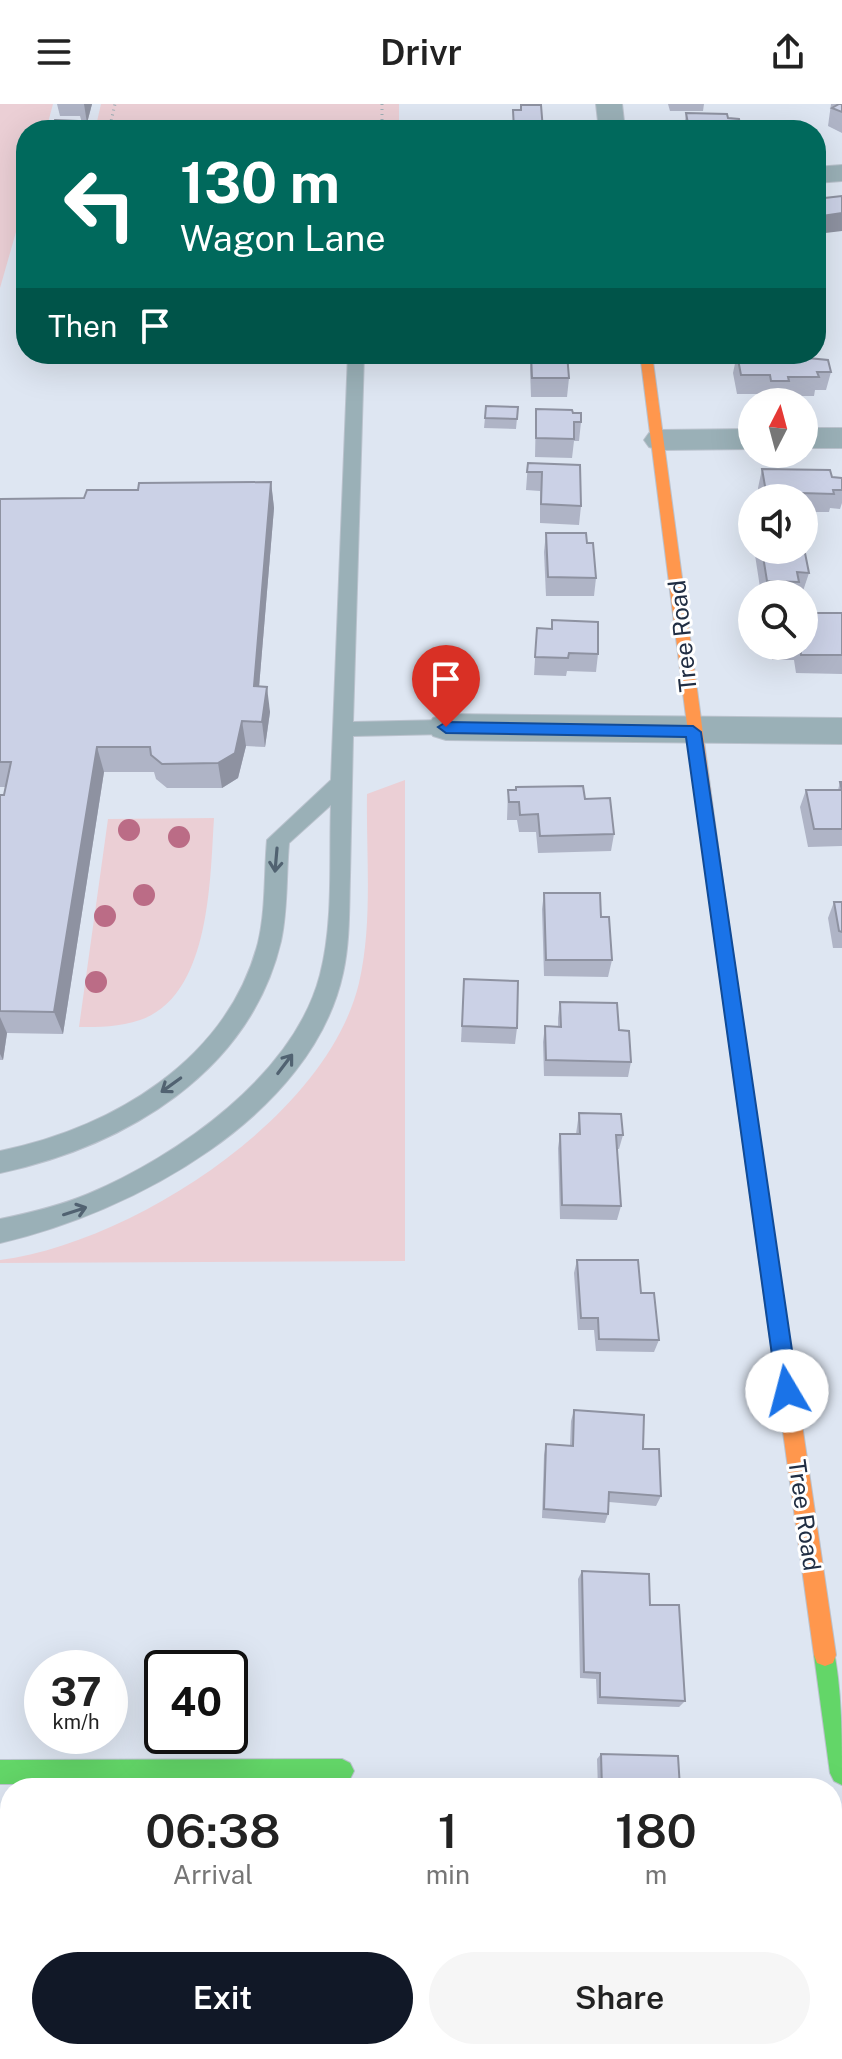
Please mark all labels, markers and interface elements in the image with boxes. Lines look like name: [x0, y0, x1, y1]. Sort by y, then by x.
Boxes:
icon: menu: [32, 30, 76, 74]
icon: share: [766, 30, 810, 74]
text: Drivr: [380, 31, 462, 73]
text: 130 m: [180, 150, 340, 216]
icon: left: [48, 152, 152, 256]
text: Wagon Lane: [180, 217, 386, 259]
icon: arrive: [133, 304, 177, 348]
text: Then: [48, 308, 117, 344]
north arrow: [738, 388, 818, 468]
map controls: [738, 388, 818, 660]
button: sound: [738, 484, 818, 564]
street label: Tree Road: [662, 579, 702, 693]
button: search: [738, 580, 818, 660]
pin: [412, 645, 480, 727]
icon: arrive: [424, 657, 468, 701]
one-way arrow: [268, 846, 283, 873]
one-way arrow: [277, 1053, 294, 1075]
one-way arrow: [160, 1077, 182, 1093]
one-way arrow: [62, 1202, 87, 1217]
position arrow: [745, 1349, 829, 1433]
street label: Tree Road: [783, 1457, 827, 1573]
speed limit sign: 40: [144, 1650, 248, 1754]
text: 37: [51, 1668, 101, 1715]
text: km/h: [52, 1710, 100, 1734]
text: 06:38: [145, 1802, 281, 1859]
text: 1: [438, 1802, 458, 1859]
text: 180: [615, 1802, 697, 1859]
text: Arrival: [173, 1859, 253, 1890]
text: min: [426, 1859, 470, 1890]
text: m: [645, 1859, 667, 1890]
button: Exit: [32, 1952, 413, 2044]
button: Share: [429, 1952, 810, 2044]

